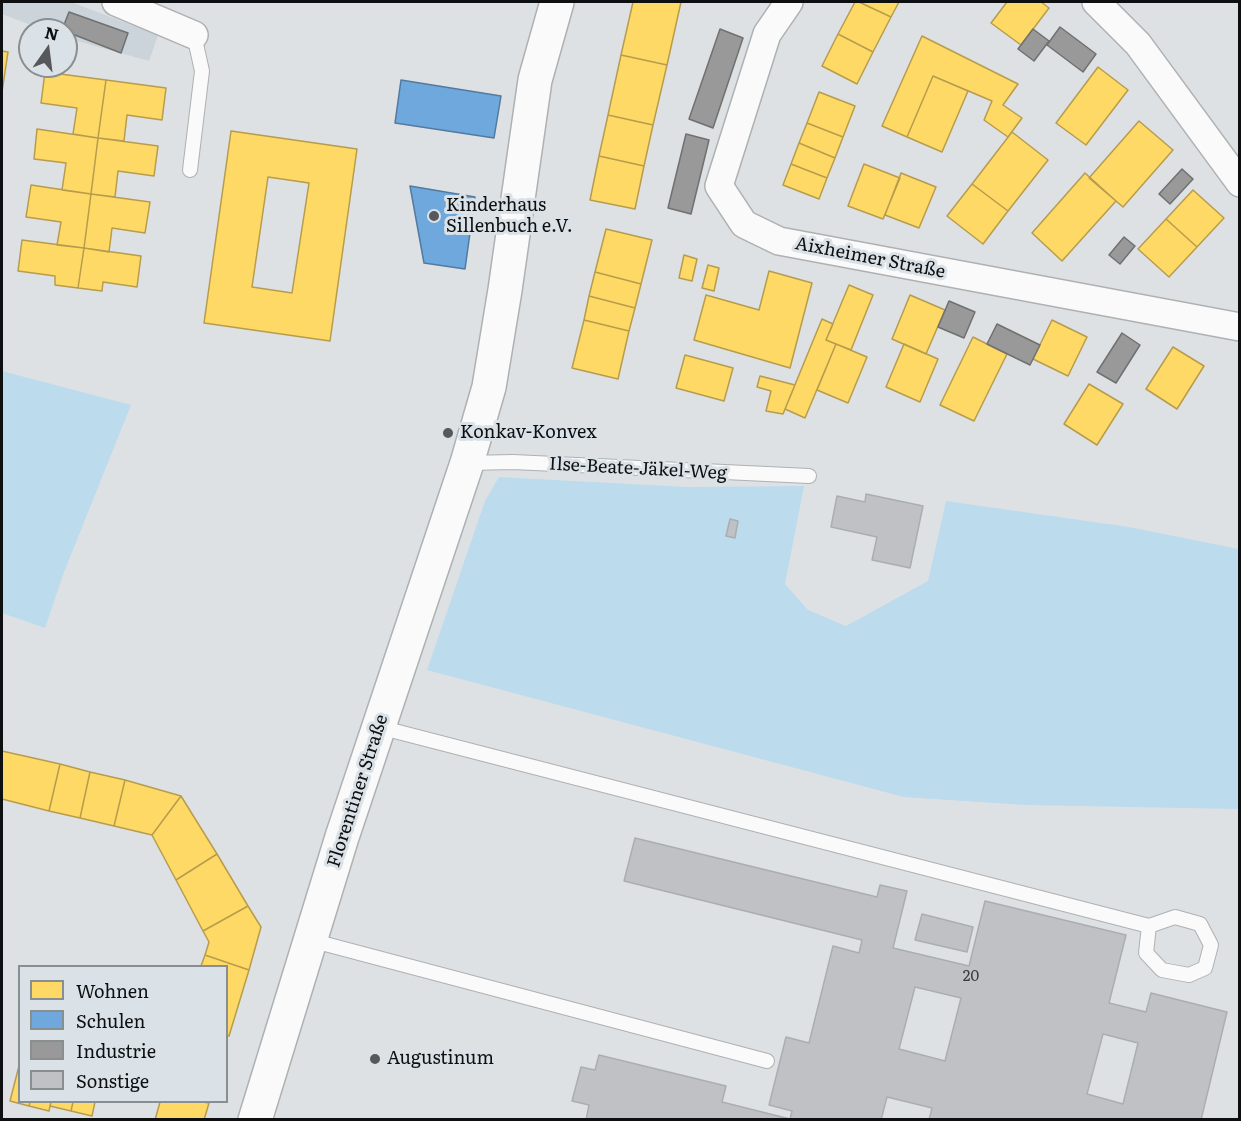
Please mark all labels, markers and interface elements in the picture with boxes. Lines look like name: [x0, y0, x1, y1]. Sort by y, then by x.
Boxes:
north arrow: [18, 18, 78, 78]
text: N: [42, 19, 61, 46]
place label: Kinderhaus Sillenbuch e.V.: [446, 195, 573, 238]
marker: Kinderhaus Sillenbuch e.V.: [427, 209, 441, 223]
street label: Aixheimer Straße: [793, 233, 947, 283]
place label: Konkav-Konvex: [460, 422, 597, 444]
marker: Konkav-Konvex: [441, 426, 455, 440]
street label: Ilse-Beate-Jäkel-Weg: [548, 454, 728, 484]
street label: Florentiner Straße: [323, 712, 393, 870]
legend: [18, 965, 228, 1103]
house number: 20: [963, 968, 979, 986]
text: Wohnen: [76, 977, 149, 1004]
text: Schulen: [76, 1007, 145, 1034]
text: Industrie: [76, 1037, 156, 1064]
place label: Augustinum: [387, 1048, 494, 1070]
marker: Augustinum: [368, 1052, 382, 1066]
text: Sonstige: [76, 1067, 149, 1094]

